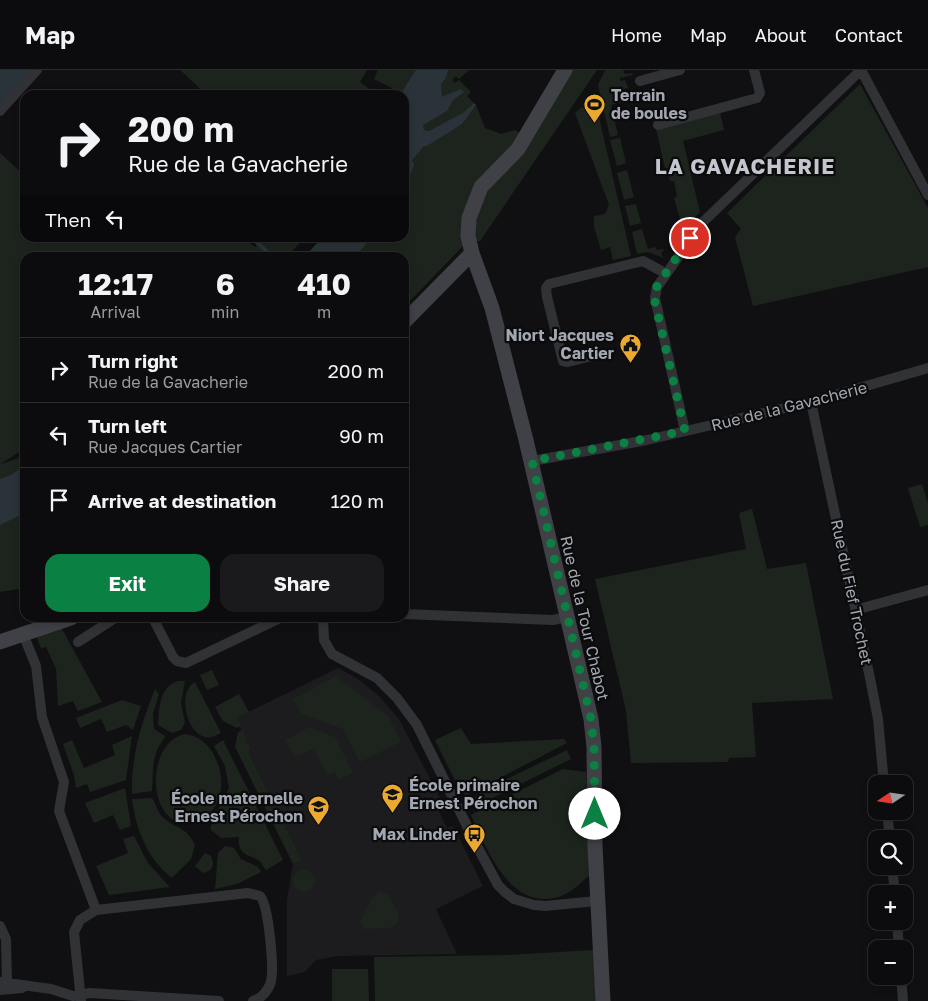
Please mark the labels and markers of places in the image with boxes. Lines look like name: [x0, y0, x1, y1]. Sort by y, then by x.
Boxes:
place label: Terrain de boules: [611, 85, 687, 123]
sports icon: Terrain de boules: [583, 92, 607, 123]
pin: [669, 217, 711, 259]
place label: Niort Jacques Cartier: [506, 325, 614, 363]
public building icon: Niort Jacques Cartier: [618, 332, 642, 363]
place label: École primaire Ernest Pérochon: [409, 775, 537, 813]
school or university icon: École primaire Ernest Pérochon: [381, 782, 405, 813]
place label: École maternelle Ernest Pérochon: [171, 788, 303, 826]
school or university icon: École maternelle Ernest Pérochon: [307, 795, 331, 826]
bus stop icon: Max Linder: [462, 822, 486, 853]
place label: Max Linder: [372, 824, 458, 844]

